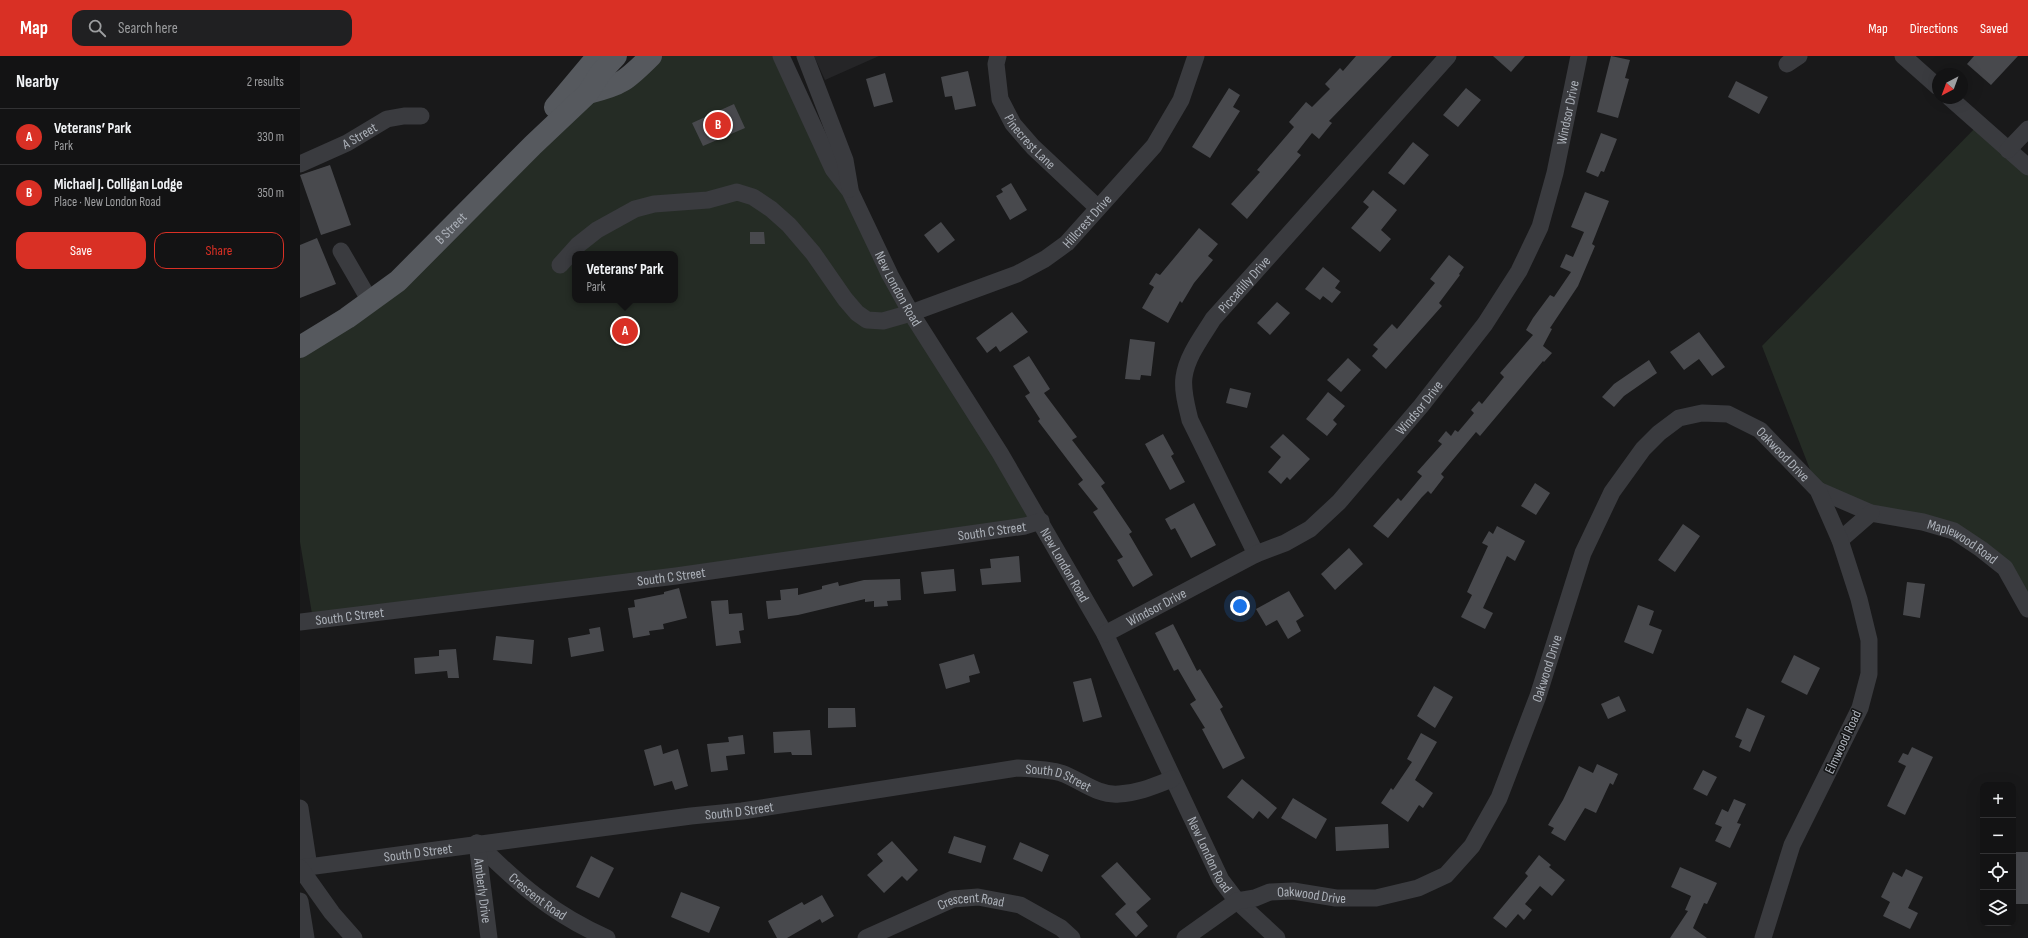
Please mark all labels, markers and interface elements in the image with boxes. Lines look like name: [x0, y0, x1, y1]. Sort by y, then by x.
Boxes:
search box: [72, 10, 352, 46]
text: Map: [20, 17, 48, 40]
icon: search: [86, 17, 108, 39]
text: Search here: [118, 19, 178, 38]
text: Map: [1868, 20, 1888, 37]
text: Directions: [1910, 20, 1958, 37]
text: Saved: [1980, 20, 2008, 37]
north arrow: [1932, 68, 1968, 104]
text: Nearby: [16, 72, 59, 92]
text: 2 results: [247, 74, 284, 90]
street label: Windsor Drive: [1553, 79, 1582, 146]
pin: B: [705, 110, 731, 140]
street label: Pinecrest Lane: [1001, 111, 1059, 173]
text: Veterans’ Park: [54, 119, 131, 138]
street label: A Street: [339, 119, 380, 153]
text: A: [26, 129, 32, 145]
text: 330 m: [257, 129, 284, 145]
text: Park: [54, 138, 73, 154]
text: Michael J. Colligan Lodge: [54, 175, 183, 194]
text: B: [26, 185, 32, 201]
text: 350 m: [257, 185, 284, 201]
street label: Hillcrest Drive: [1058, 191, 1115, 251]
text: Place · New London Road: [54, 194, 161, 210]
street label: B Street: [431, 208, 470, 247]
button: Save: [16, 232, 146, 269]
button: Share: [154, 232, 284, 269]
street label: New London Road: [871, 248, 926, 329]
popup: [572, 251, 678, 303]
street label: Piccadilly Drive: [1214, 252, 1274, 316]
text: Veterans’ Park: [586, 260, 664, 279]
text: Park: [586, 279, 605, 295]
pin: A: [612, 316, 638, 346]
street label: Windsor Drive: [1392, 377, 1446, 438]
street label: Oakwood Drive: [1753, 423, 1814, 485]
street label: Maplewood Road: [1926, 515, 2001, 568]
street label: South C Street: [957, 517, 1027, 544]
street label: New London Road: [1037, 525, 1093, 605]
street label: South C Street: [636, 563, 707, 589]
street label: Windsor Drive: [1123, 584, 1189, 630]
your location: [1230, 596, 1250, 616]
street label: South C Street: [314, 603, 385, 629]
street label: Oakwood Drive: [1528, 633, 1565, 705]
street label: Elmwood Road: [1821, 707, 1865, 776]
street label: South D Street: [1025, 760, 1094, 795]
map controls: [1980, 782, 2016, 926]
button: +: [1980, 782, 2016, 818]
street label: South D Street: [704, 798, 775, 823]
street label: New London Road: [1184, 814, 1236, 896]
button: −: [1980, 818, 2016, 854]
street label: South D Street: [383, 839, 453, 865]
button: locate: [1980, 854, 2016, 890]
street label: Amberly Drive: [470, 856, 496, 924]
street label: Crescent Road: [505, 869, 570, 924]
street label: Oakwood Drive: [1277, 882, 1346, 907]
street label: Crescent Road: [934, 888, 1006, 914]
button: layers: [1980, 890, 2016, 926]

